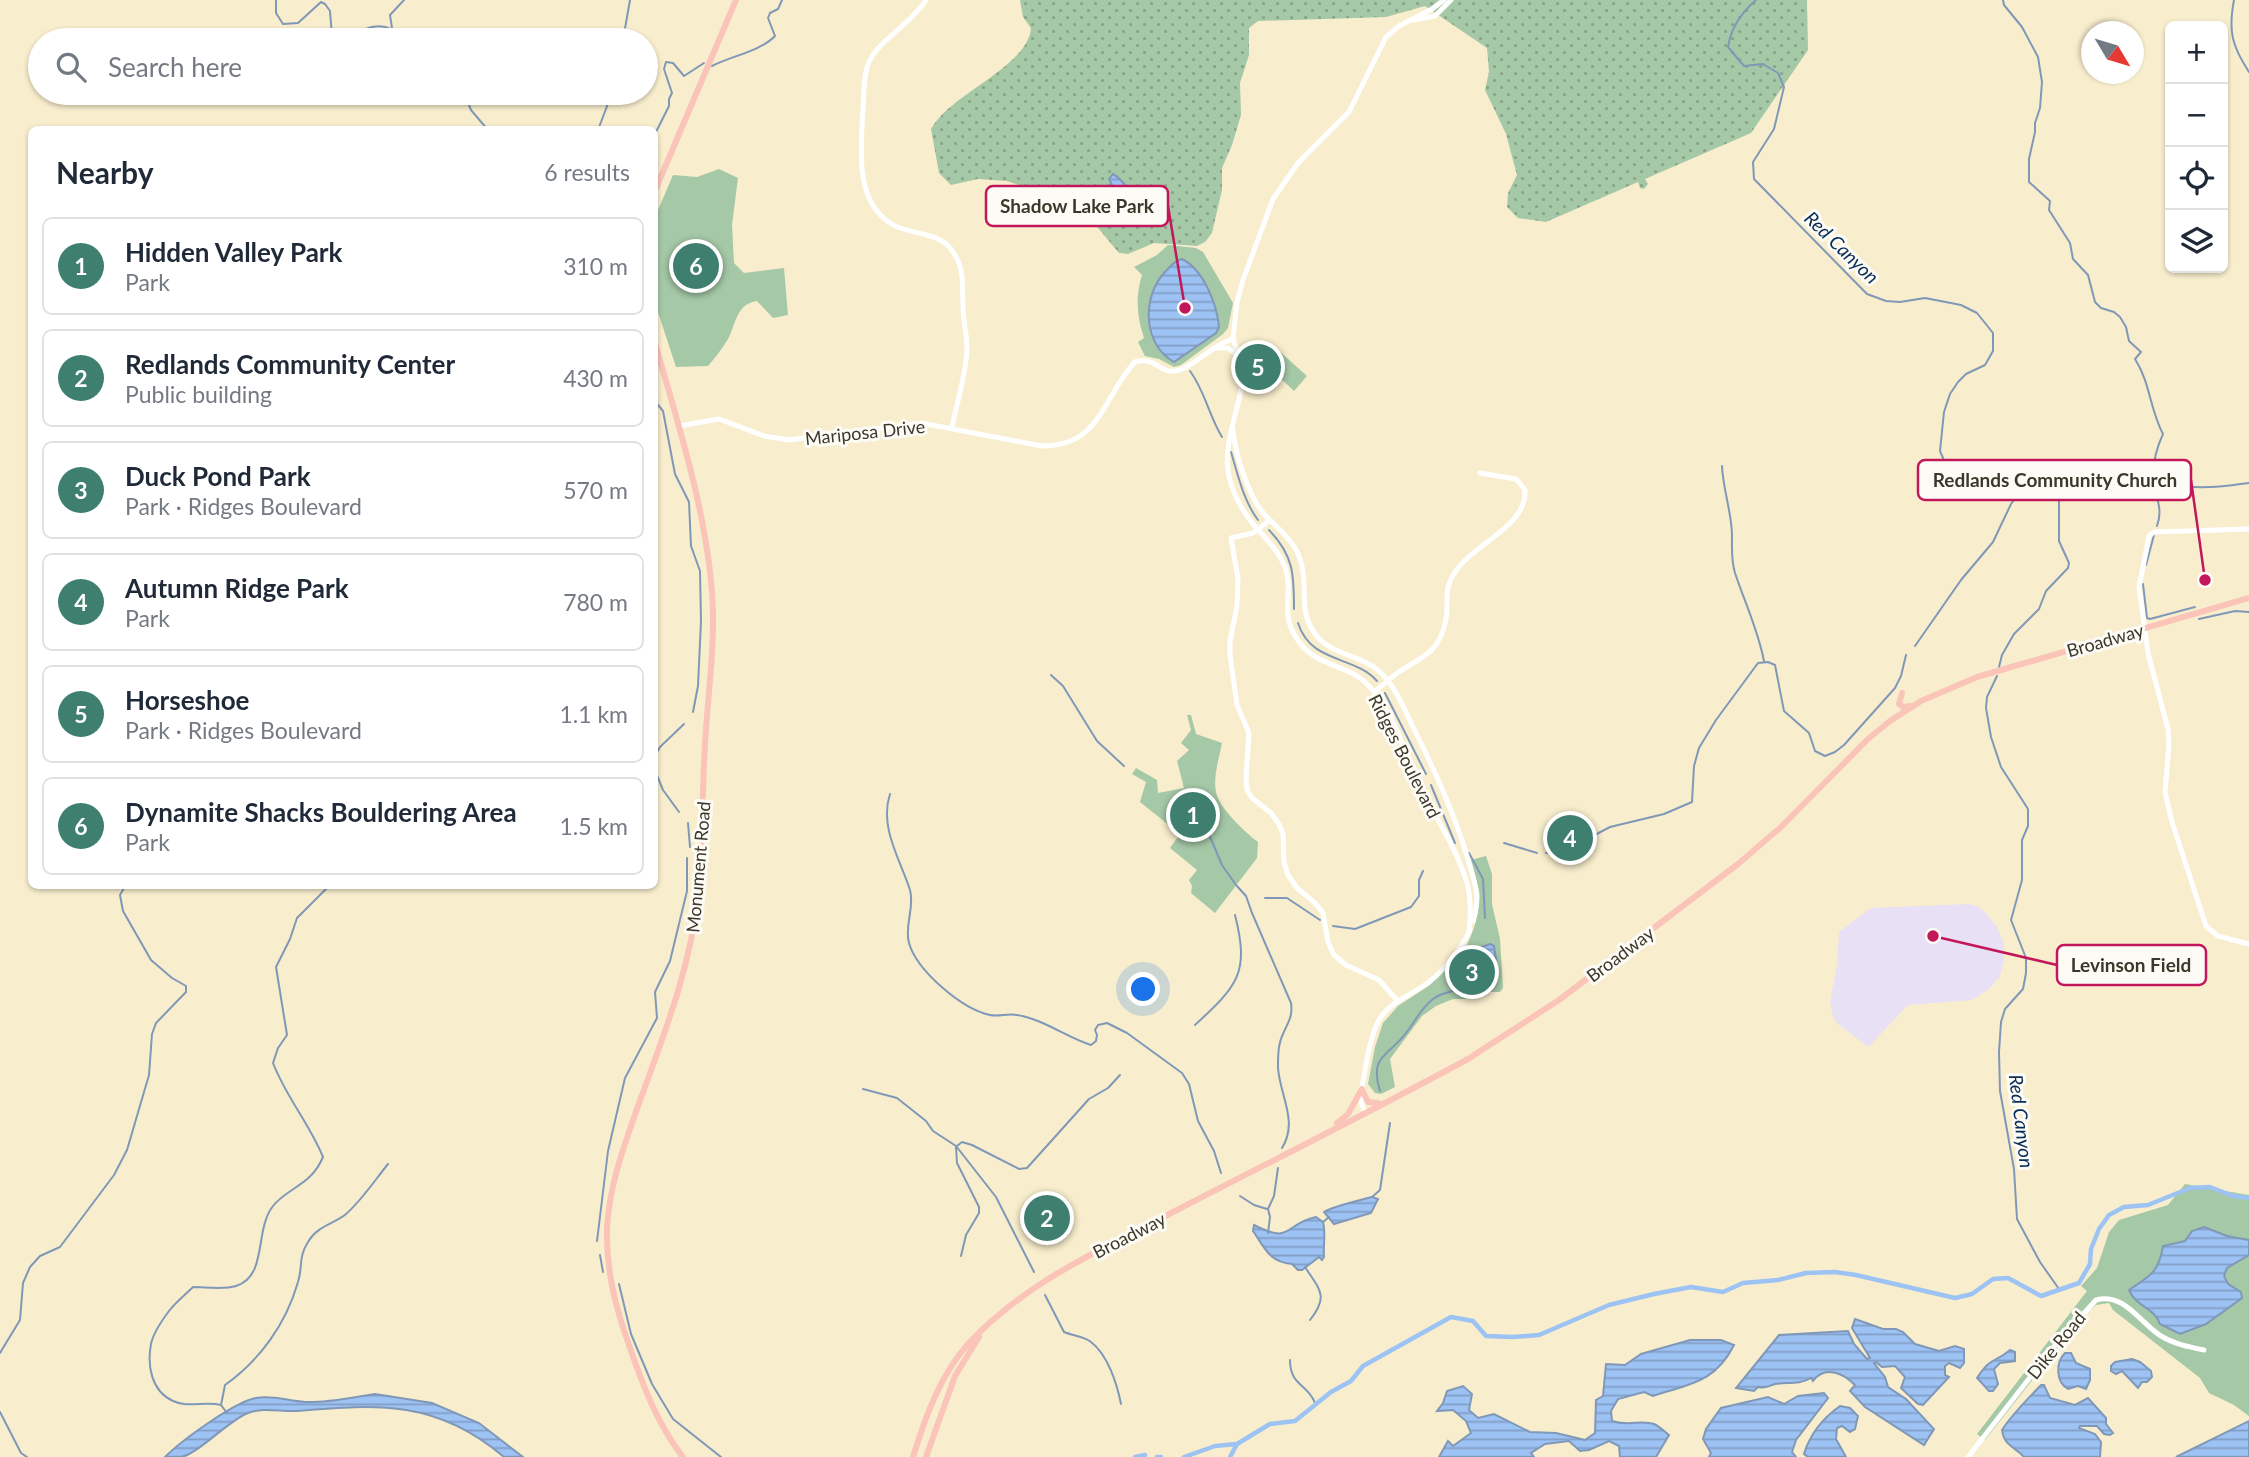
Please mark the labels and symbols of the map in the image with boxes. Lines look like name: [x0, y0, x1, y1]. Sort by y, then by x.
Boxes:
north arrow: [2081, 21, 2144, 84]
callout: Shadow Lake Park: [986, 186, 1168, 226]
text: Shadow Lake Park: [1000, 194, 1155, 217]
water label: Red Canyon: [1800, 206, 1884, 288]
pin: 6: [673, 240, 719, 292]
pin: 5: [1235, 341, 1281, 393]
street label: Mariposa Drive: [804, 415, 926, 449]
callout: Redlands Community Church: [1918, 460, 2191, 500]
text: Redlands Community Church: [1933, 468, 2177, 491]
street label: Broadway: [2064, 618, 2147, 661]
street label: Ridges Boulevard: [1364, 690, 1446, 822]
pin: 1: [1170, 789, 1216, 841]
street label: Monument Road: [681, 800, 715, 934]
pin: 4: [1547, 812, 1593, 864]
street label: Broadway: [1582, 921, 1659, 987]
callout: Levinson Field: [2057, 945, 2206, 985]
pin: 3: [1449, 946, 1495, 998]
text: Levinson Field: [2071, 953, 2191, 976]
your location: [1126, 972, 1160, 1006]
water label: Red Canyon: [2005, 1073, 2039, 1169]
pin: 2: [1024, 1192, 1070, 1244]
street label: Broadway: [1089, 1207, 1170, 1263]
street label: Dike Road: [2022, 1307, 2090, 1383]

